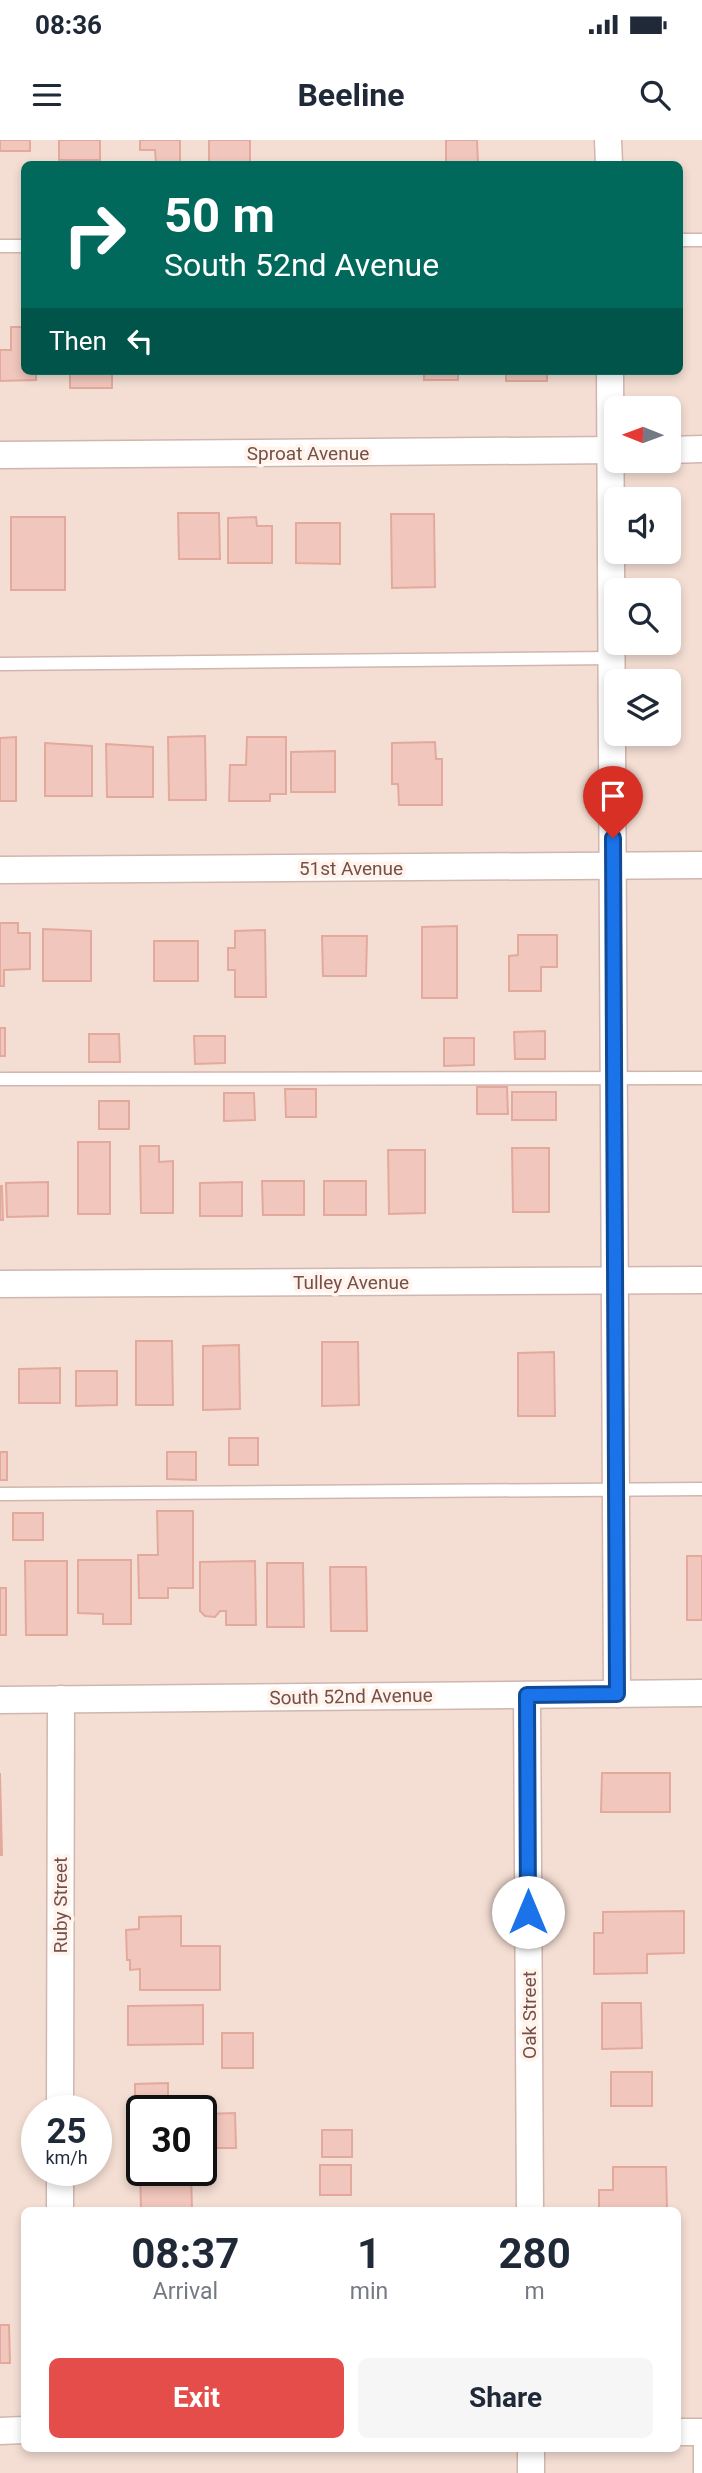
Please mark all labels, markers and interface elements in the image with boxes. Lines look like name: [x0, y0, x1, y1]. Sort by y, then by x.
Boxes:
text: 08:36: [35, 10, 102, 40]
icon: menu: [28, 76, 66, 114]
text: Beeline: [297, 76, 405, 114]
icon: search: [636, 76, 674, 114]
text: 50 m: [164, 187, 275, 244]
icon: right: [49, 189, 140, 280]
text: South 52nd Avenue: [164, 246, 439, 284]
icon: left: [121, 322, 159, 360]
text: Then: [49, 326, 107, 356]
north arrow: [604, 396, 681, 472]
map controls: [604, 396, 681, 746]
street label: Sproat Avenue: [247, 442, 369, 465]
button: sound: [604, 487, 681, 564]
button: search: [604, 578, 681, 655]
button: layers: [604, 669, 681, 746]
pin: [583, 766, 643, 838]
icon: arrive: [594, 777, 632, 815]
street label: 51st Avenue: [299, 857, 403, 880]
street label: Tulley Avenue: [293, 1271, 409, 1294]
street label: South 52nd Avenue: [269, 1684, 433, 1709]
street label: Ruby Street: [49, 1857, 72, 1953]
position arrow: [491, 1875, 565, 1949]
street label: Oak Street: [518, 1971, 541, 2059]
speed limit sign: 30: [126, 2095, 217, 2186]
text: 25: [46, 2111, 87, 2152]
text: km/h: [45, 2147, 88, 2168]
text: 08:37: [131, 2229, 239, 2278]
text: 1: [357, 2229, 381, 2278]
text: 280: [498, 2229, 571, 2278]
text: Arrival: [153, 2278, 218, 2305]
text: min: [350, 2278, 388, 2305]
text: m: [525, 2278, 545, 2305]
button: Exit: [49, 2358, 344, 2438]
button: Share: [358, 2358, 653, 2438]

